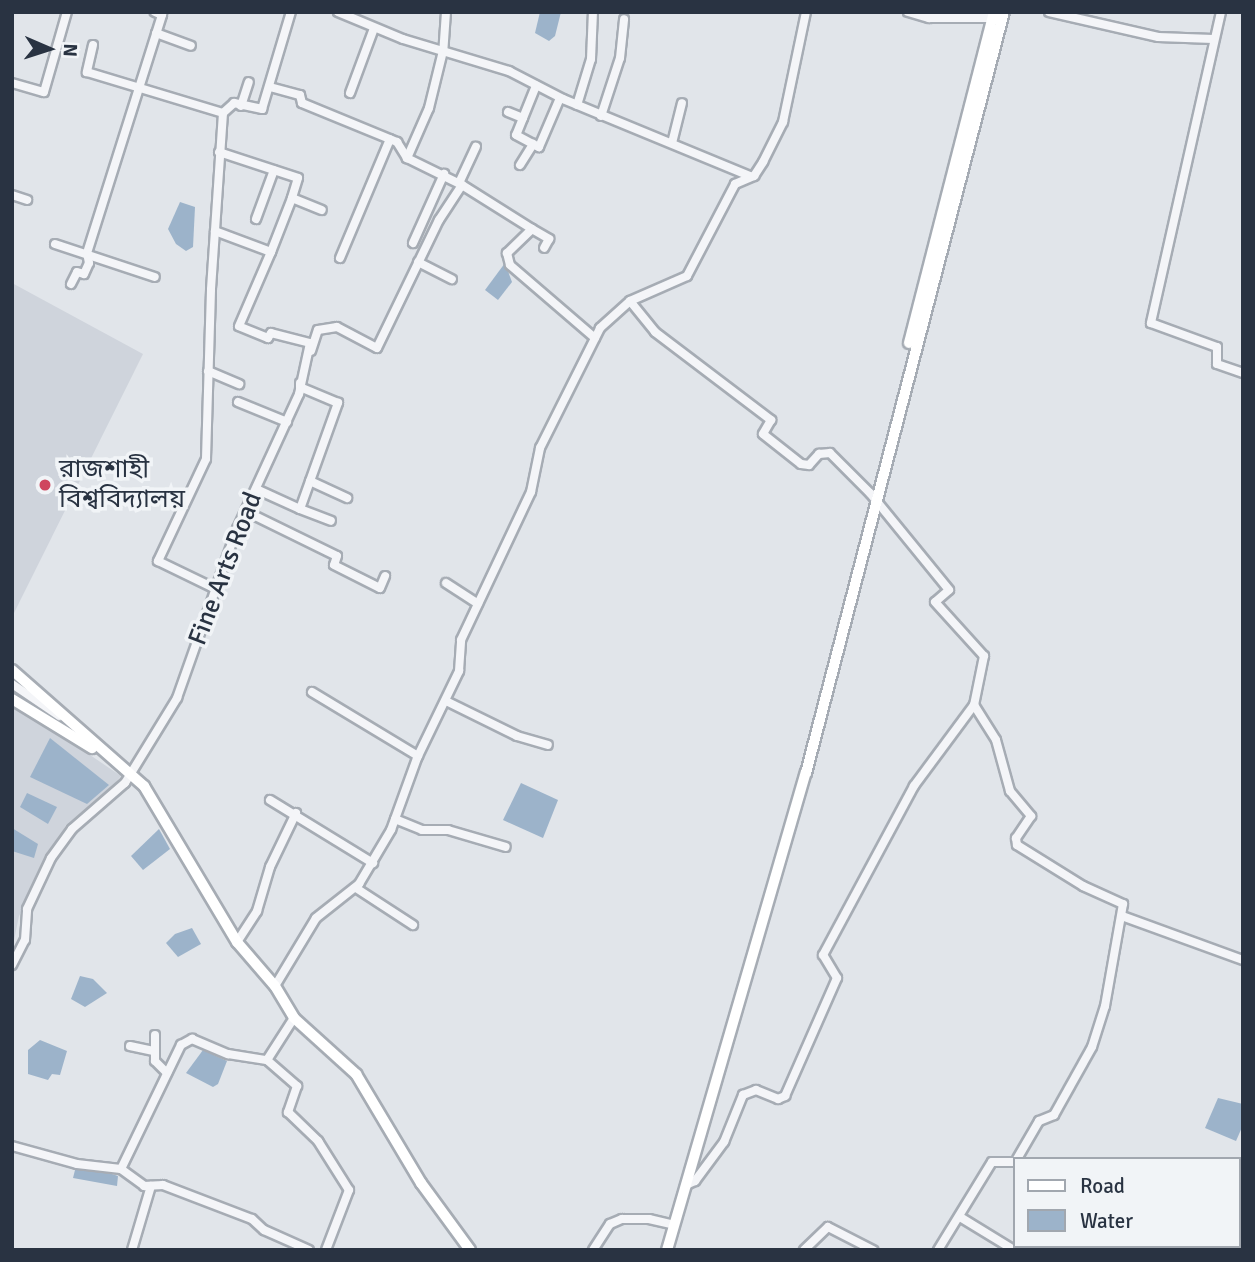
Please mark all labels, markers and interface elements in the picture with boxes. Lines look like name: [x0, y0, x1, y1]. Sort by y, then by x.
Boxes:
north arrow: [14, 14, 84, 84]
text: N: [58, 43, 82, 57]
place label: রাজশাহী বিশ্ববিদ্যালয়: [59, 454, 185, 516]
marker: রাজশাহী বিশ্ববিদ্যালয়: [37, 477, 53, 493]
street label: Fine Arts Road: [183, 488, 269, 650]
legend: [1014, 1157, 1241, 1248]
text: Road: [1080, 1173, 1125, 1199]
text: Water: [1080, 1208, 1133, 1234]

